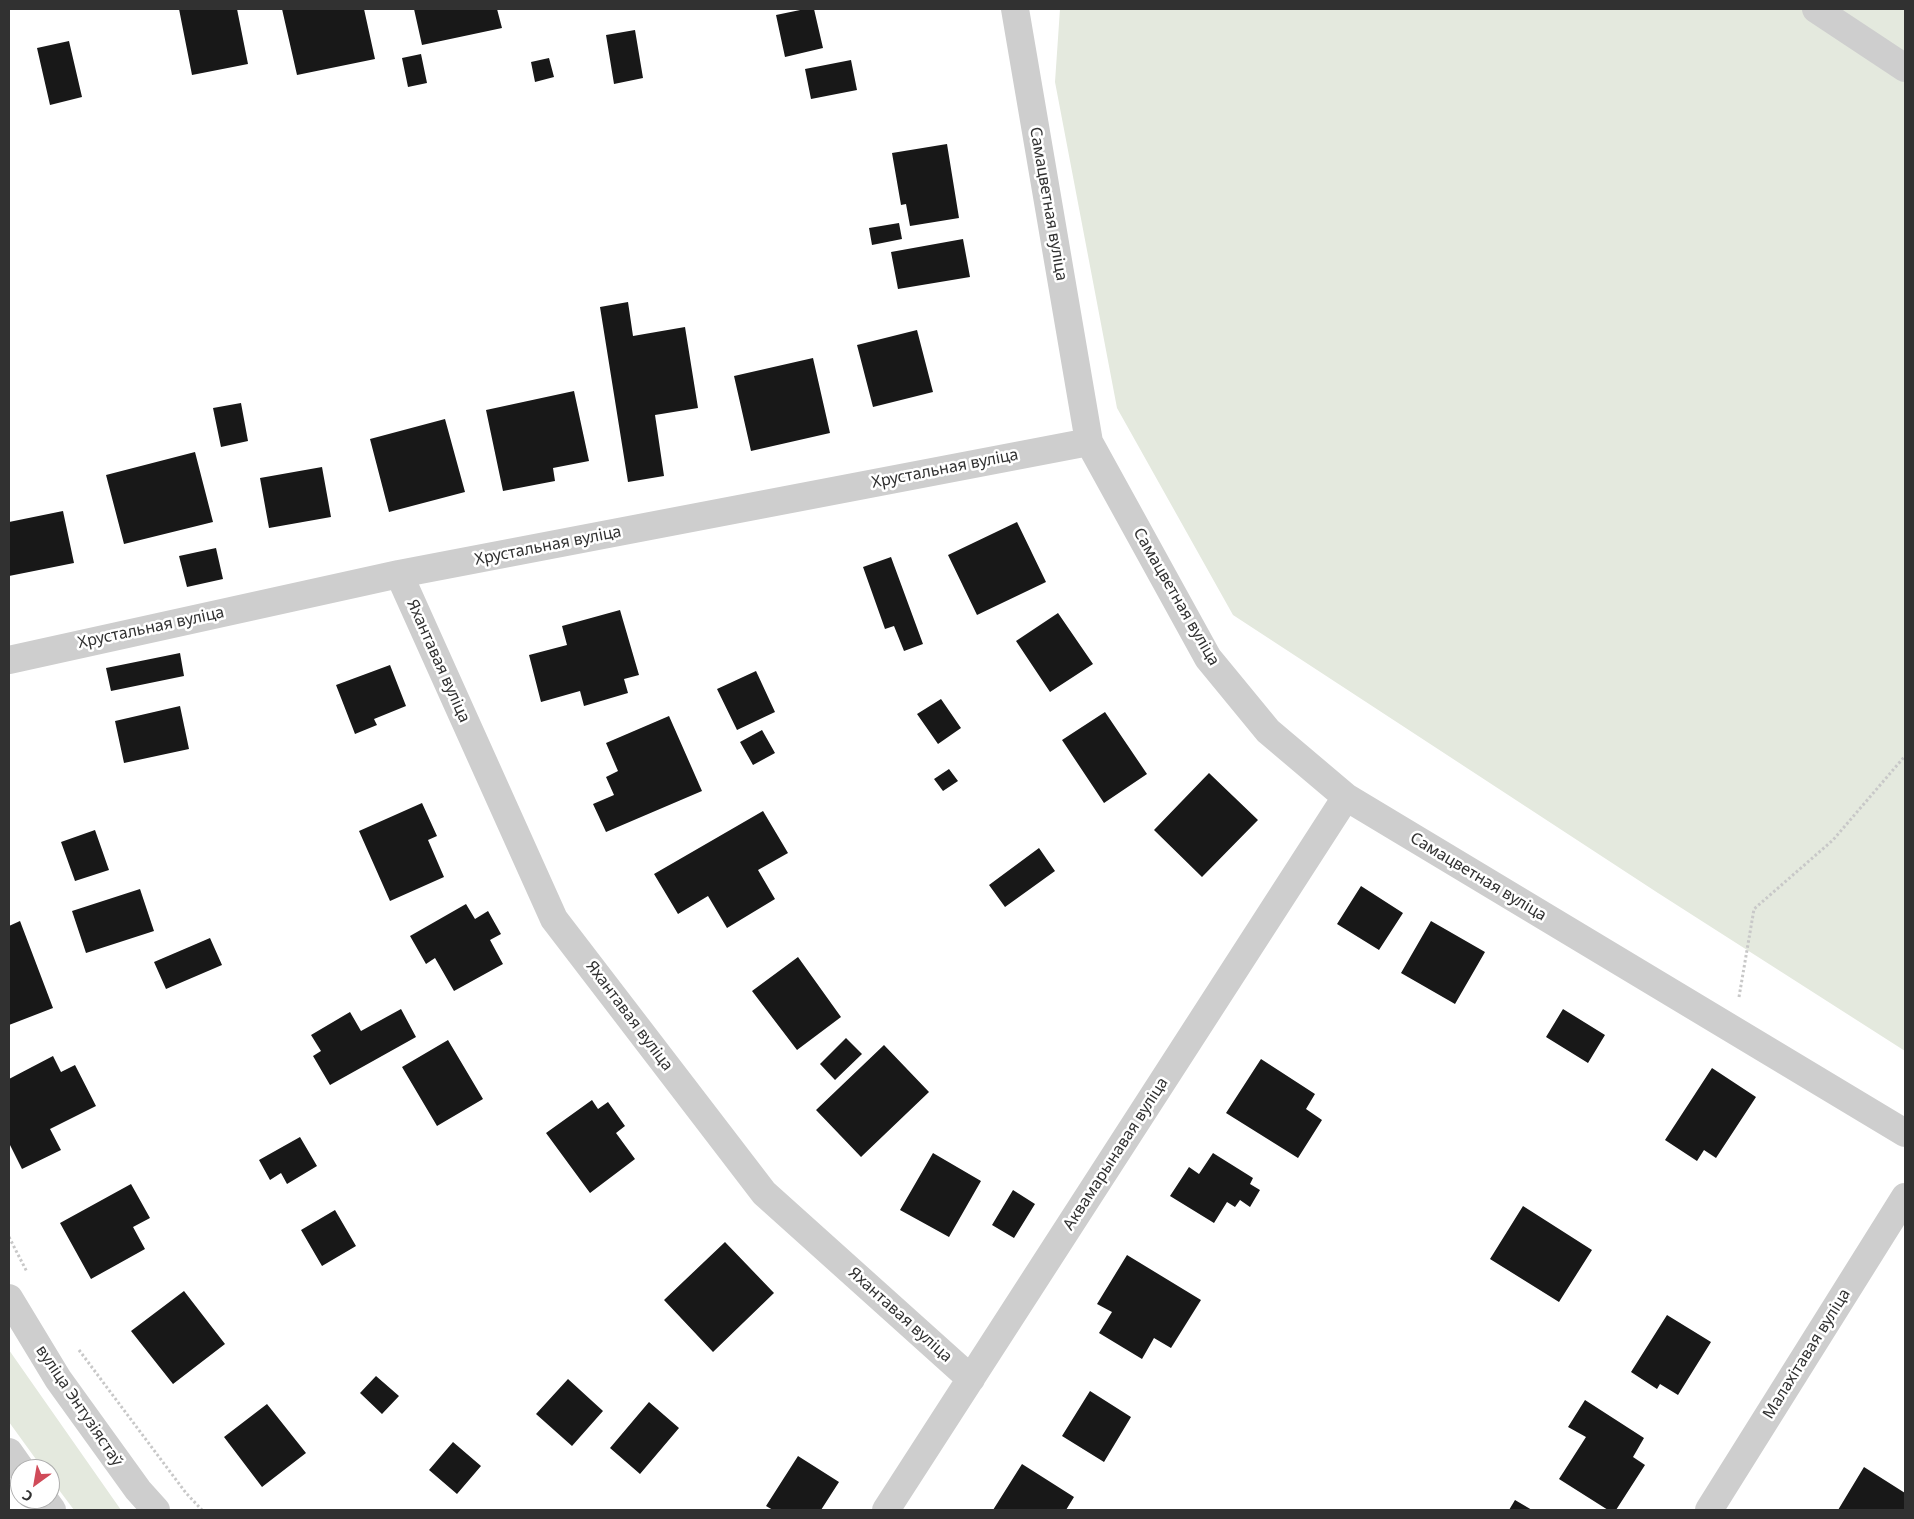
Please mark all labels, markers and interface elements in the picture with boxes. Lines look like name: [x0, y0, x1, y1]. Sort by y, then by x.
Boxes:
street label: Самацветная вуліца: [1025, 126, 1071, 282]
street label: Хрустальная вуліца: [870, 445, 1020, 493]
street label: Хрустальная вуліца: [473, 522, 623, 570]
street label: Самацветная вуліца: [1129, 525, 1223, 669]
street label: Яхантавая вуліца: [402, 596, 474, 726]
street label: Хрустальная вуліца: [76, 603, 226, 653]
street label: Самацветная вуліца: [1406, 829, 1550, 925]
street label: Яхантавая вуліца: [581, 957, 677, 1075]
street label: Аквамарынавая вуліца: [1059, 1074, 1173, 1234]
street label: Яхантавая вуліца: [844, 1263, 956, 1367]
street label: Малахітавая вуліца: [1759, 1285, 1855, 1423]
street label: вуліца Энтузіястаў: [31, 1342, 127, 1470]
north arrow: [10, 1459, 60, 1509]
text: С: [18, 1486, 36, 1507]

